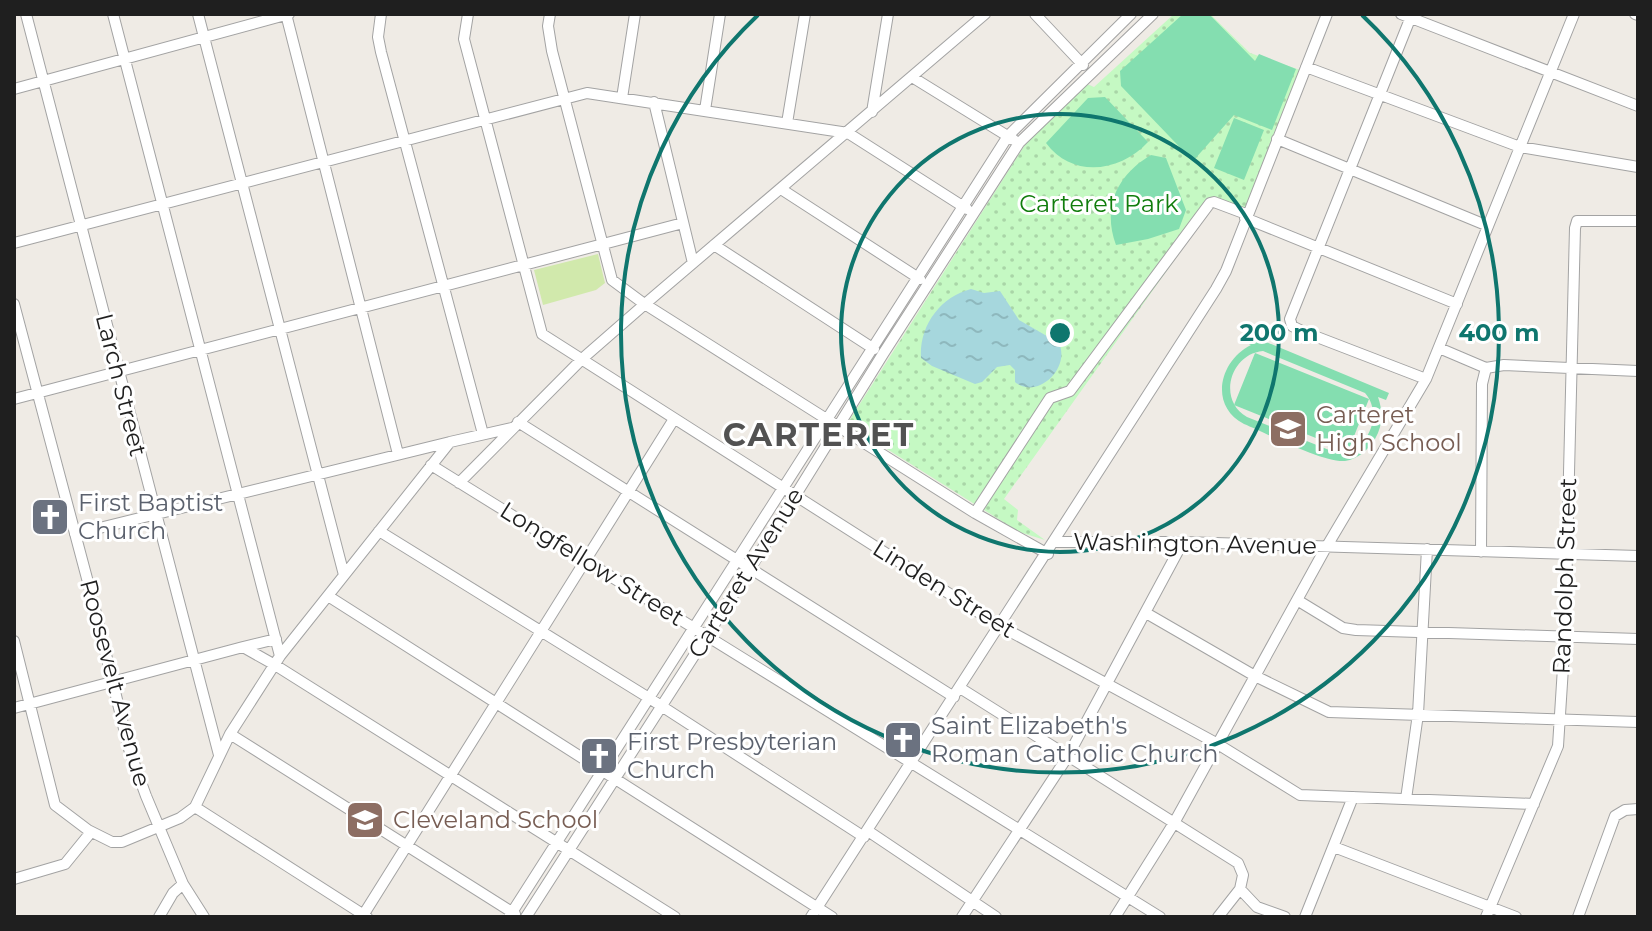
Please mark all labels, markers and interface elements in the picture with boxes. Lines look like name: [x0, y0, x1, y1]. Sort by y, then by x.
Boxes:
park label: Carteret Park: [1019, 189, 1179, 218]
street label: Larch Street: [90, 311, 153, 459]
text: 200 m: [1240, 318, 1318, 347]
text: 400 m: [1458, 318, 1540, 347]
centre of rings: [1046, 319, 1074, 347]
place label: Carteret High School: [1316, 400, 1462, 457]
school or university icon: Carteret High School: [1267, 408, 1309, 450]
district label: CARTERET: [723, 415, 915, 454]
street label: Randolph Street: [1547, 477, 1582, 675]
street label: Carteret Avenue: [682, 482, 810, 663]
place label: First Baptist Church: [78, 488, 223, 545]
street label: Longfellow Street: [495, 495, 690, 632]
church icon: First Baptist Church: [29, 496, 71, 538]
street label: Washington Avenue: [1073, 527, 1317, 560]
street label: Linden Street: [868, 533, 1021, 644]
street label: Roosevelt Avenue: [74, 576, 157, 790]
place label: Saint Elizabeth's Roman Catholic Church: [931, 711, 1219, 768]
church icon: Saint Elizabeth's Roman Catholic Church: [882, 719, 924, 761]
place label: First Presbyterian Church: [627, 727, 837, 784]
church icon: First Presbyterian Church: [578, 735, 620, 777]
school or university icon: Cleveland School: [344, 799, 386, 841]
place label: Cleveland School: [393, 805, 598, 834]

